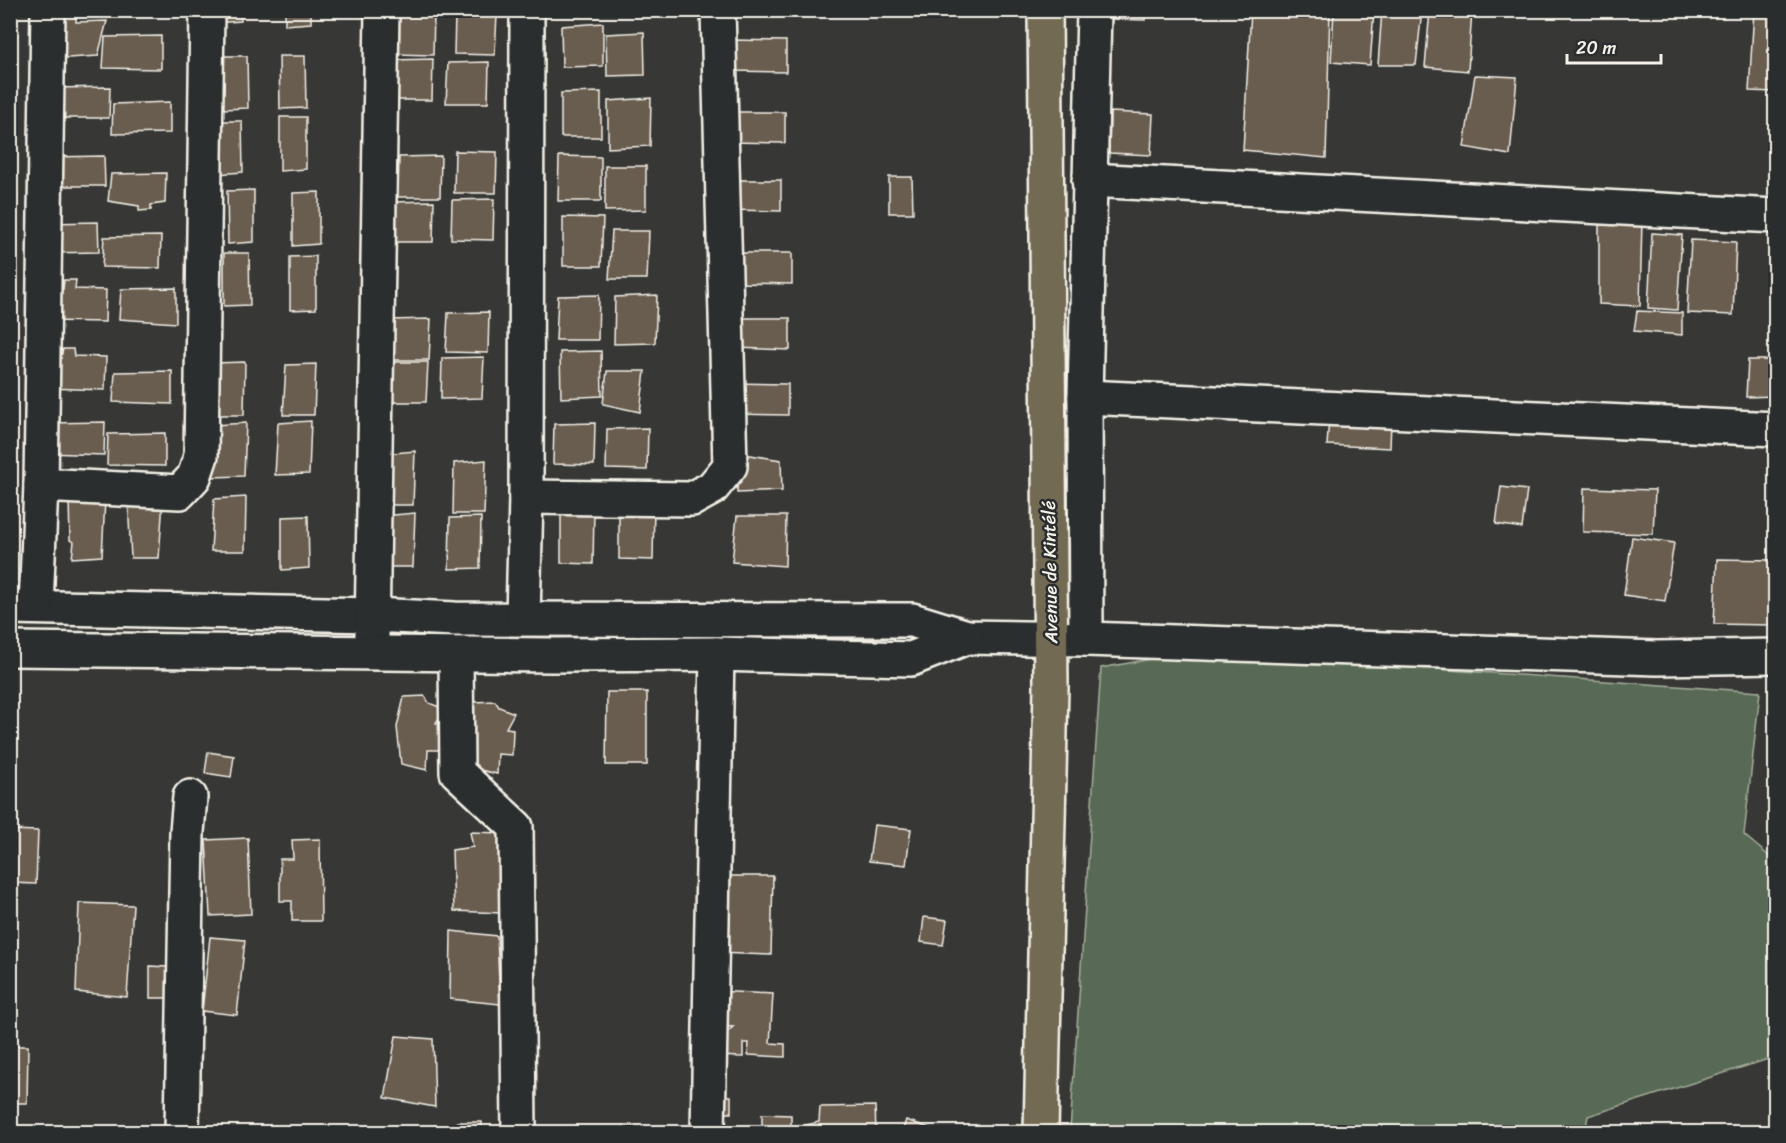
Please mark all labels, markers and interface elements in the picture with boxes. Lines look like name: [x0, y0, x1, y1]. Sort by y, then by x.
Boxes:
scale bar: [1567, 27, 1662, 65]
text: 20 m: [1576, 32, 1616, 64]
street label: Avenue de Kintélé: [1033, 500, 1067, 645]

